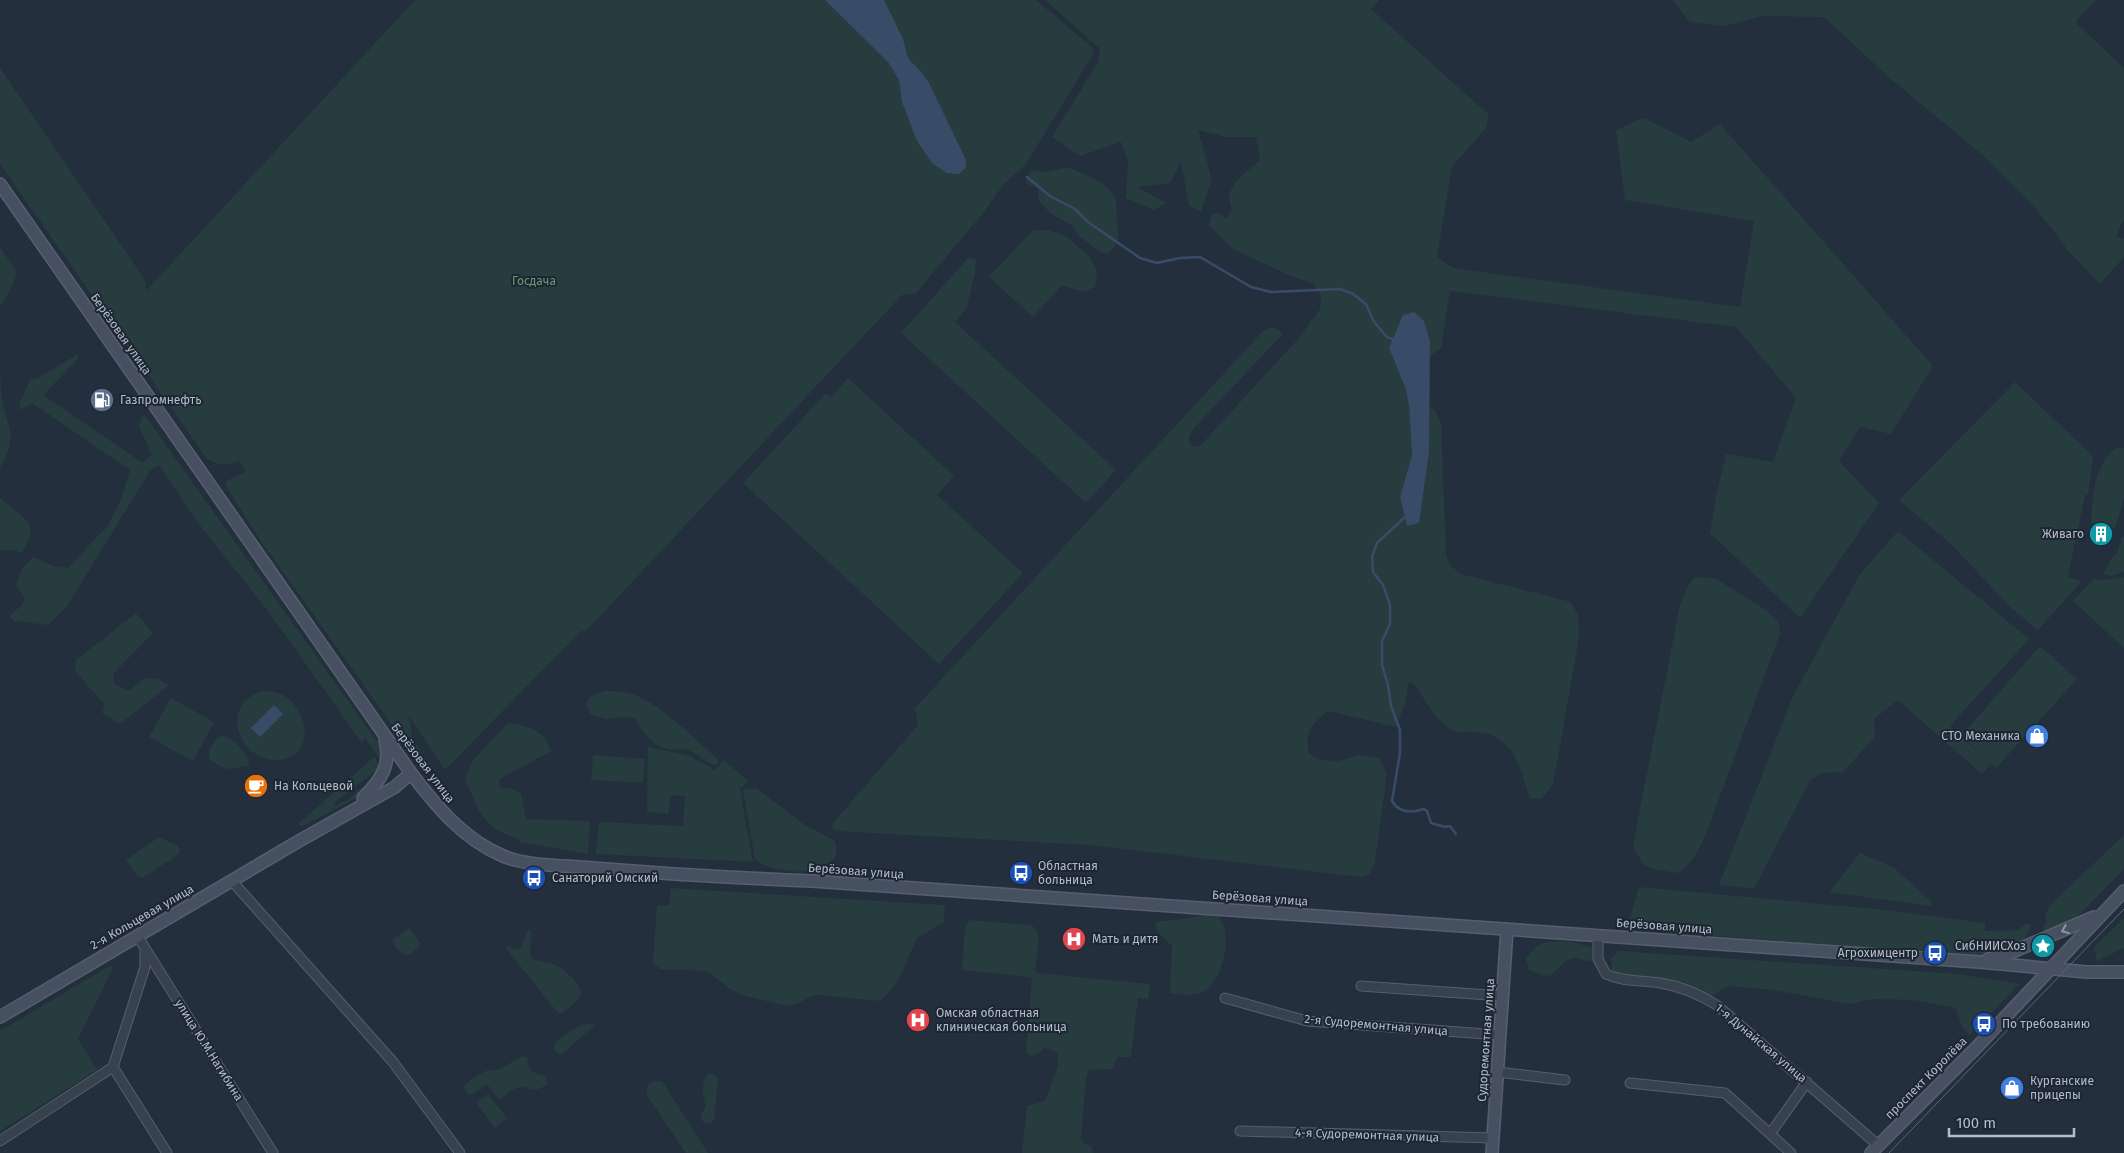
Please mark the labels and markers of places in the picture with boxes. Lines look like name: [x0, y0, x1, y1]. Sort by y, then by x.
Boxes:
fuel station icon: Газпромнефть: [89, 387, 115, 413]
place label: Газпромнефть: [120, 393, 201, 407]
building icon: Живаго: [2088, 521, 2114, 547]
place label: Живаго: [2042, 527, 2084, 541]
shop icon: СТО Механика: [2024, 723, 2050, 749]
place label: СТО Механика: [1941, 729, 2020, 743]
cafe icon: На Кольцевой: [243, 773, 269, 799]
place label: На Кольцевой: [274, 779, 353, 793]
place label: Областная больница: [1038, 859, 1098, 887]
bus stop icon: Областная больница: [1008, 860, 1034, 886]
bus stop icon: Санаторий Омский: [521, 865, 547, 891]
place label: Санаторий Омский: [552, 871, 658, 885]
hospital icon: Мать и дитя: [1061, 926, 1087, 952]
place label: Мать и дитя: [1092, 932, 1158, 946]
place icon: СибНИИСХоз: [2030, 933, 2056, 959]
place label: СибНИИСХоз: [1955, 939, 2026, 953]
bus stop icon: Агрохимцентр: [1922, 940, 1948, 966]
place label: Агрохимцентр: [1838, 946, 1918, 960]
place label: Омская областная клиническая больница: [936, 1006, 1067, 1034]
hospital icon: Омская областная клиническая больница: [905, 1007, 931, 1033]
bus stop icon: По требованию: [1971, 1011, 1997, 1037]
place label: По требованию: [2002, 1017, 2090, 1031]
place label: Курганские прицепы: [2030, 1074, 2094, 1102]
shop icon: Курганские прицепы: [1999, 1075, 2025, 1101]

